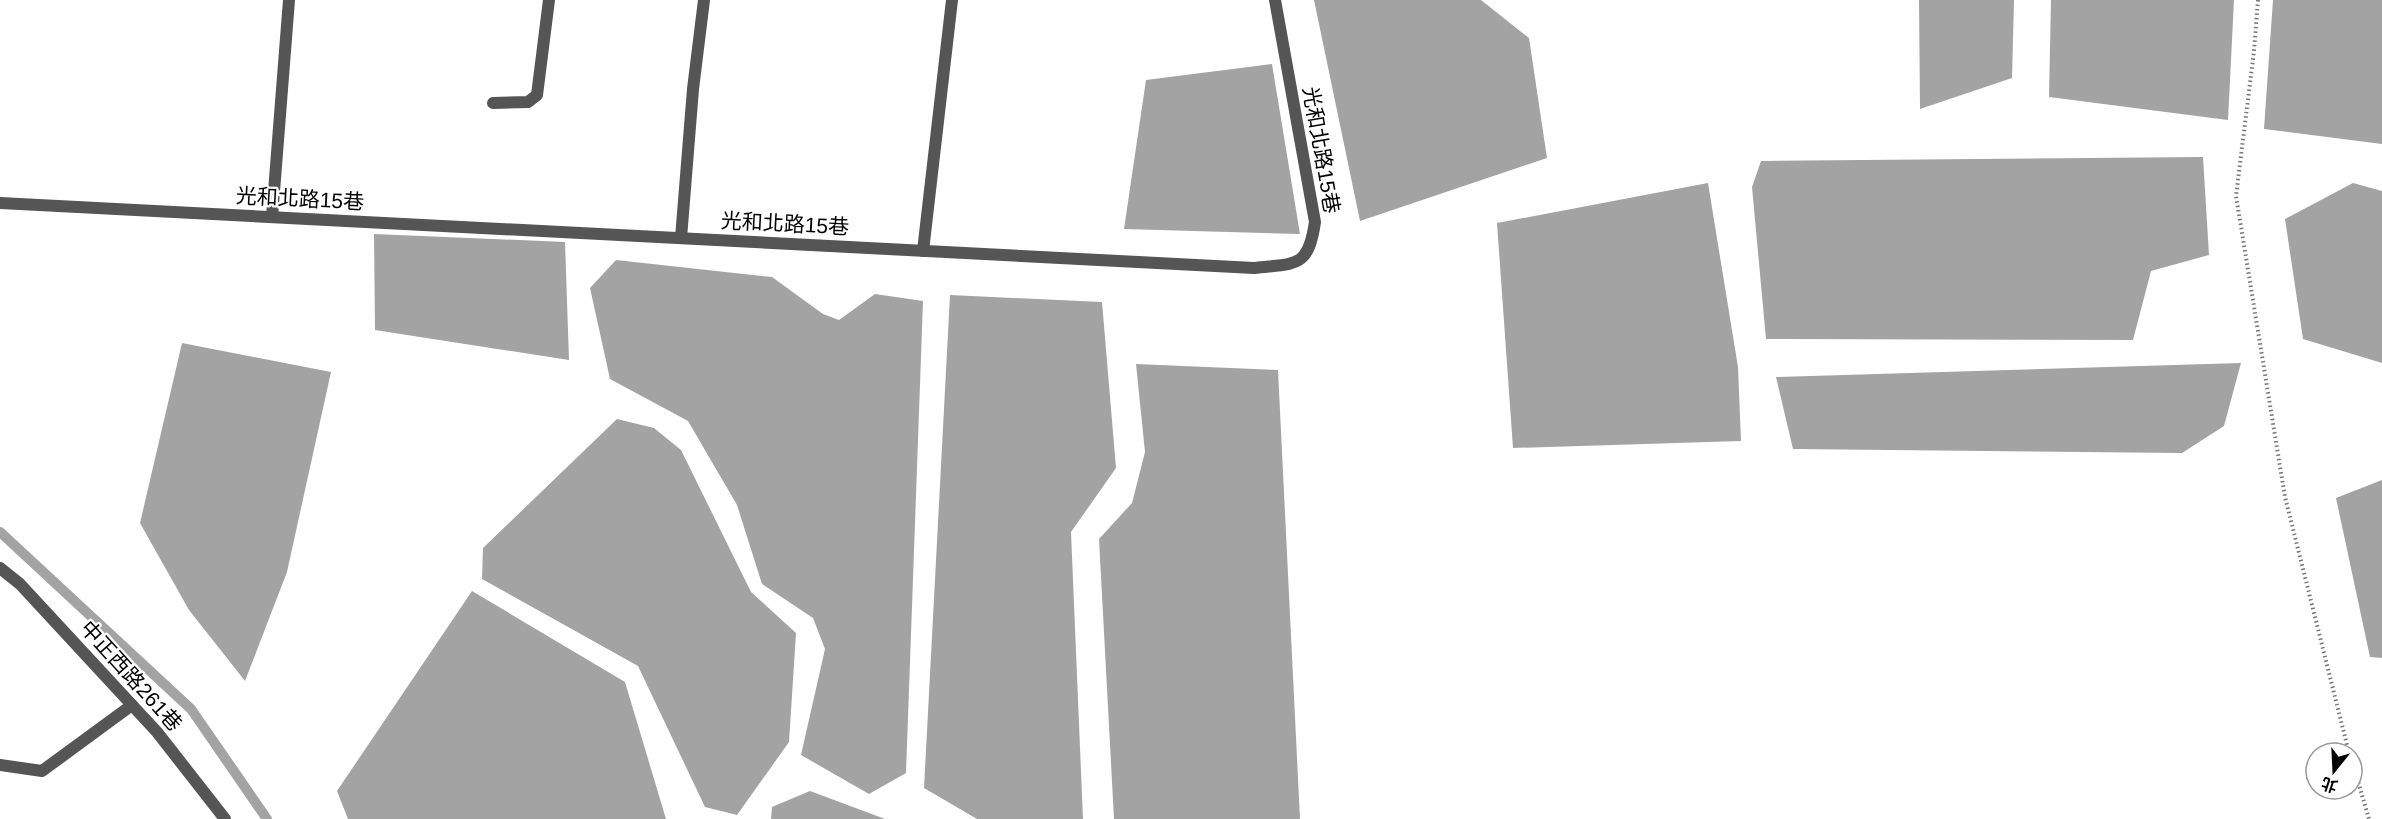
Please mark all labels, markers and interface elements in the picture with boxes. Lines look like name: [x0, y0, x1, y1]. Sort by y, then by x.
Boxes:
street label: 光和北路15巷: [1299, 85, 1344, 215]
street label: 光和北路15巷: [235, 184, 365, 213]
street label: 光和北路15巷: [720, 209, 850, 238]
street label: 中正西路261巷: [76, 616, 187, 735]
north arrow: [2304, 741, 2364, 801]
text: 北: [2319, 774, 2340, 795]

